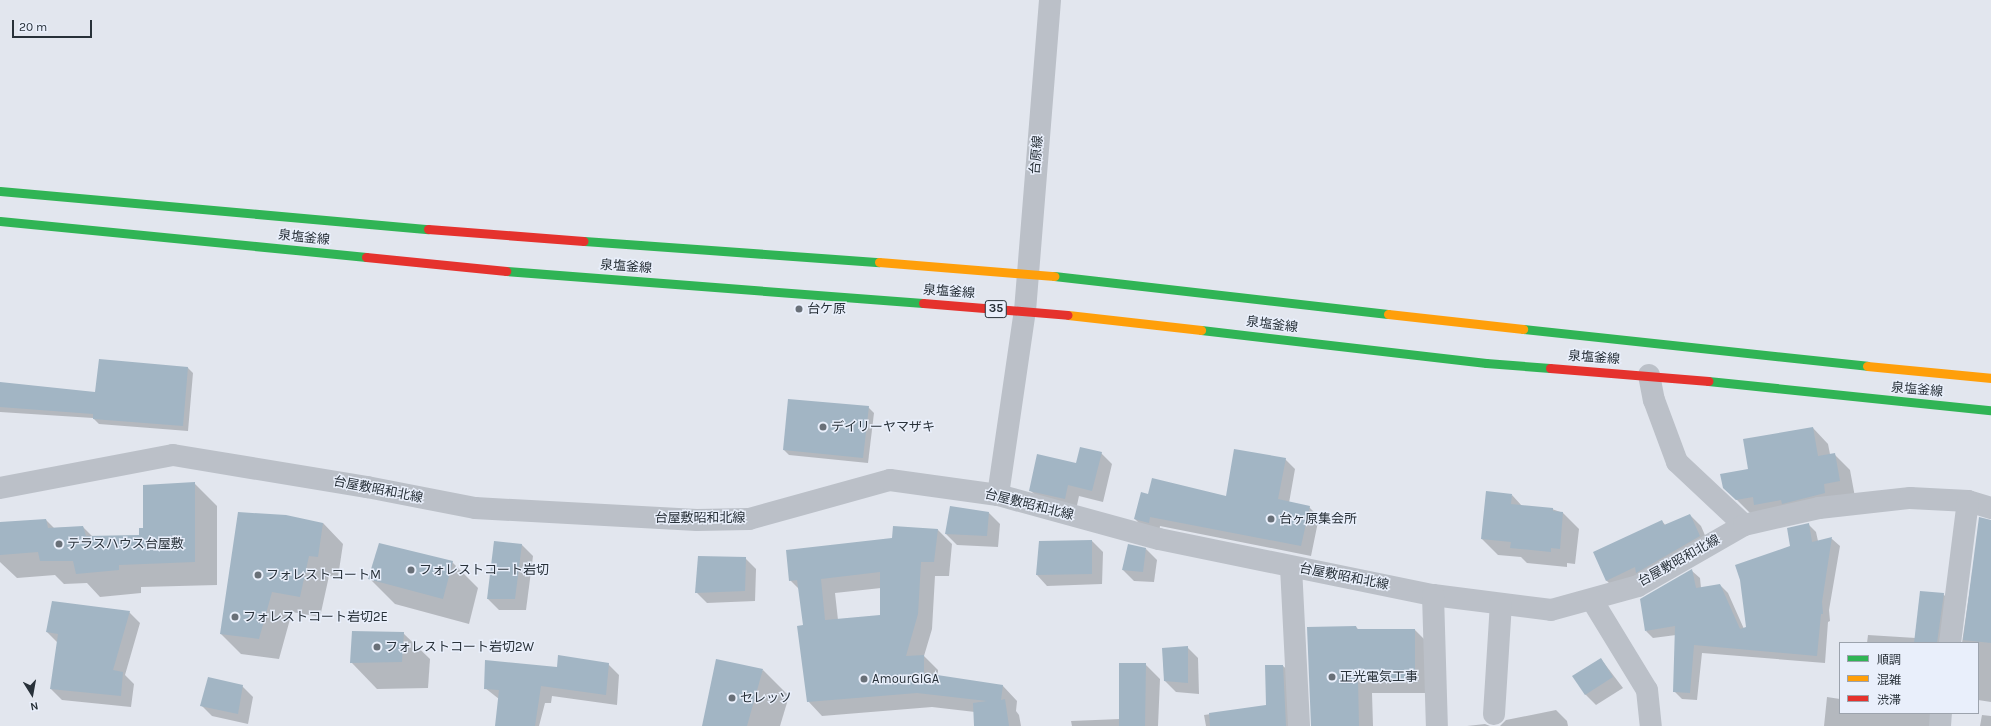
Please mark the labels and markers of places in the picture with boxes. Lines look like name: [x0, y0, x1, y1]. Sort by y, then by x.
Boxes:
place label: 台ケ原: [807, 301, 846, 317]
marker: 台ケ原: [794, 304, 804, 314]
place label: デイリーヤマザキ: [831, 419, 935, 435]
marker: デイリーヤマザキ: [818, 422, 828, 432]
place label: 台ヶ原集会所: [1279, 511, 1357, 527]
marker: 台ヶ原集会所: [1266, 514, 1276, 524]
place label: テラスハウス台屋敷: [67, 536, 184, 552]
marker: テラスハウス台屋敷: [54, 539, 64, 549]
place label: フォレストコート岩切: [419, 562, 549, 578]
marker: フォレストコート岩切: [406, 565, 416, 575]
place label: フォレストコートM: [266, 567, 381, 583]
marker: フォレストコートM: [253, 570, 263, 580]
place label: フォレストコート岩切2E: [243, 609, 388, 625]
marker: フォレストコート岩切2E: [230, 612, 240, 622]
place label: フォレストコート岩切2W: [385, 639, 534, 655]
marker: フォレストコート岩切2W: [372, 642, 382, 652]
place label: 正光電気工事: [1340, 669, 1418, 685]
place label: AmourGIGA: [872, 671, 939, 687]
marker: 正光電気工事: [1327, 672, 1337, 682]
marker: AmourGIGA: [859, 674, 869, 684]
place label: セレッソ: [740, 690, 792, 706]
marker: セレッソ: [727, 693, 737, 703]

